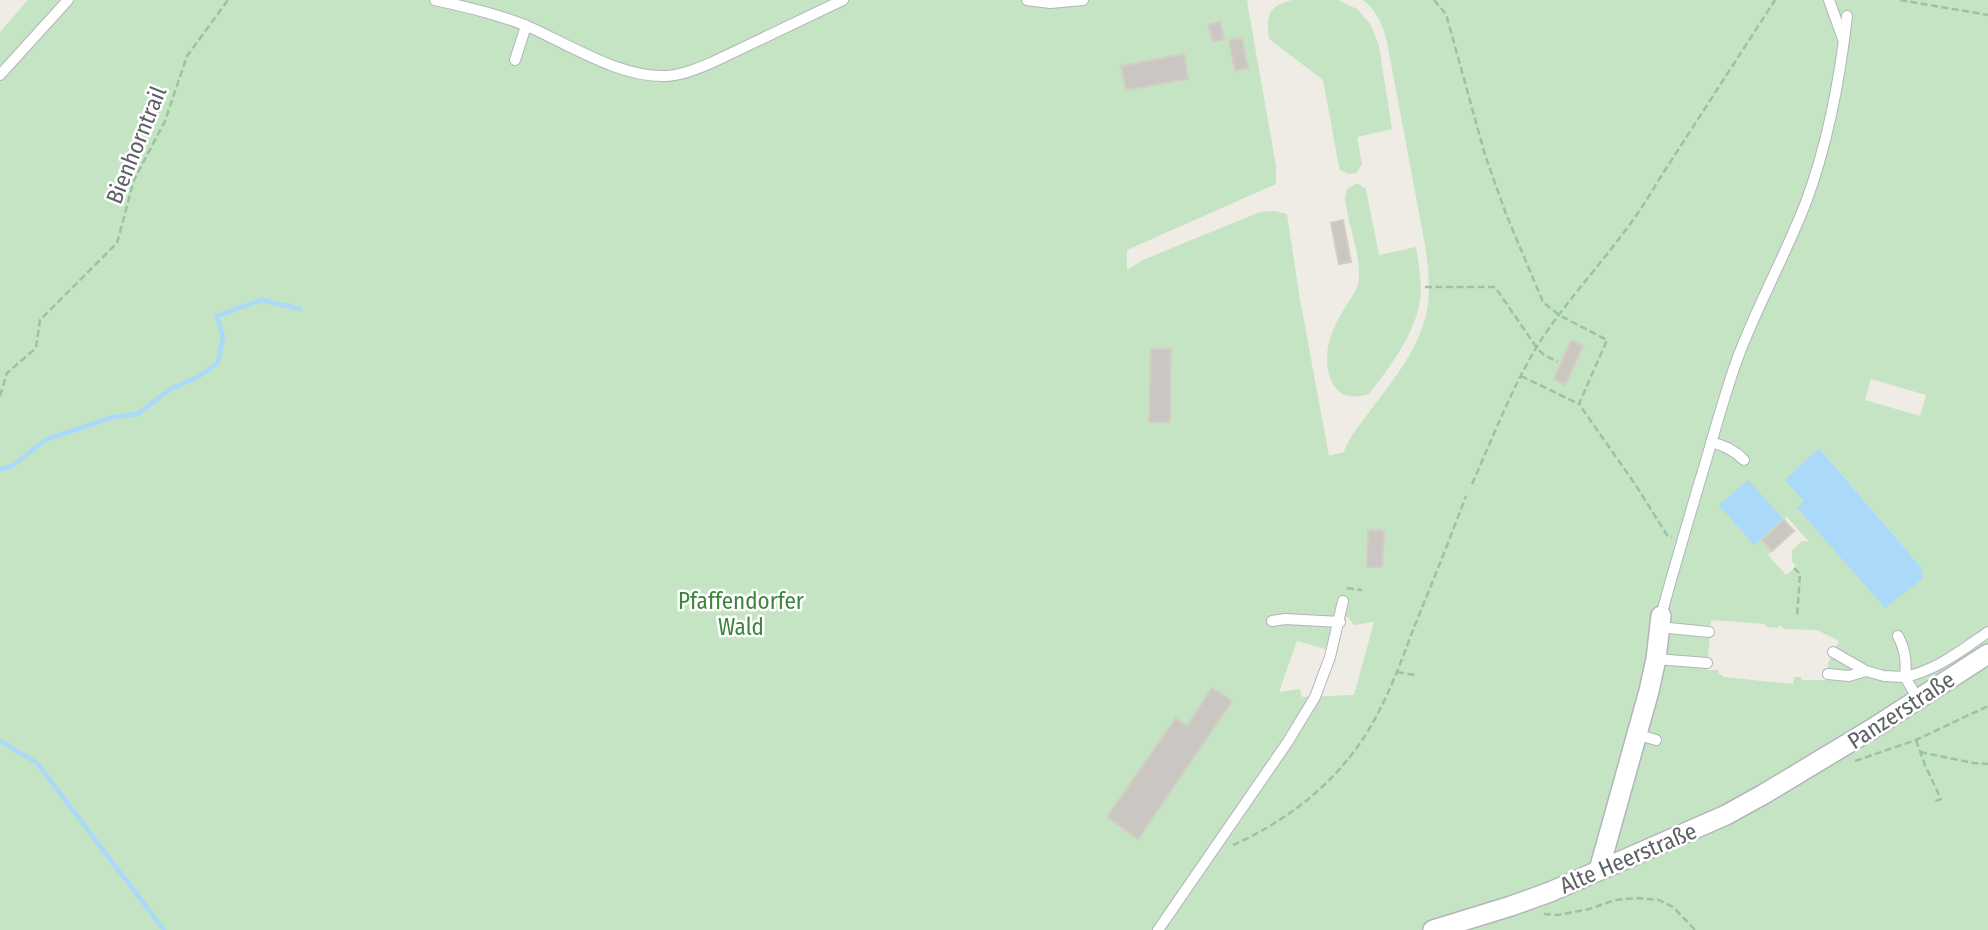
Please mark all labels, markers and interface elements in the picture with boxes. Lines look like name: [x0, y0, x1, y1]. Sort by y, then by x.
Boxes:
street label: Bienhorntrail: [100, 82, 172, 208]
park label: Pfaffendorfer Wald: [678, 587, 804, 641]
street label: Panzerstraße: [1842, 665, 1960, 755]
street label: Alte Heerstraße: [1555, 817, 1701, 899]

